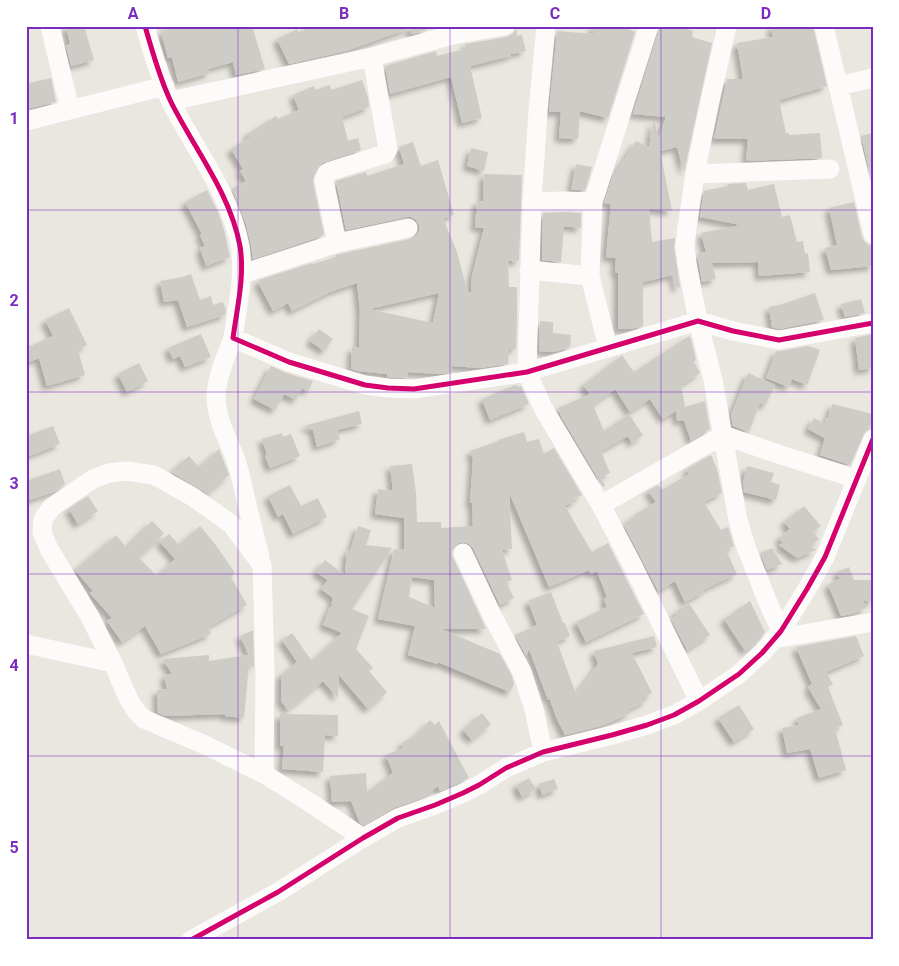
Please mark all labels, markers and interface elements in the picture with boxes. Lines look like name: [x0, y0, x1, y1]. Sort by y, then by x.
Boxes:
text: A: [128, 4, 139, 23]
text: B: [339, 4, 349, 23]
text: C: [550, 4, 560, 23]
text: D: [761, 4, 771, 23]
text: 1: [9, 109, 19, 128]
text: 2: [9, 291, 19, 310]
text: 3: [9, 474, 19, 493]
text: 4: [9, 656, 19, 675]
text: 5: [9, 838, 19, 857]

